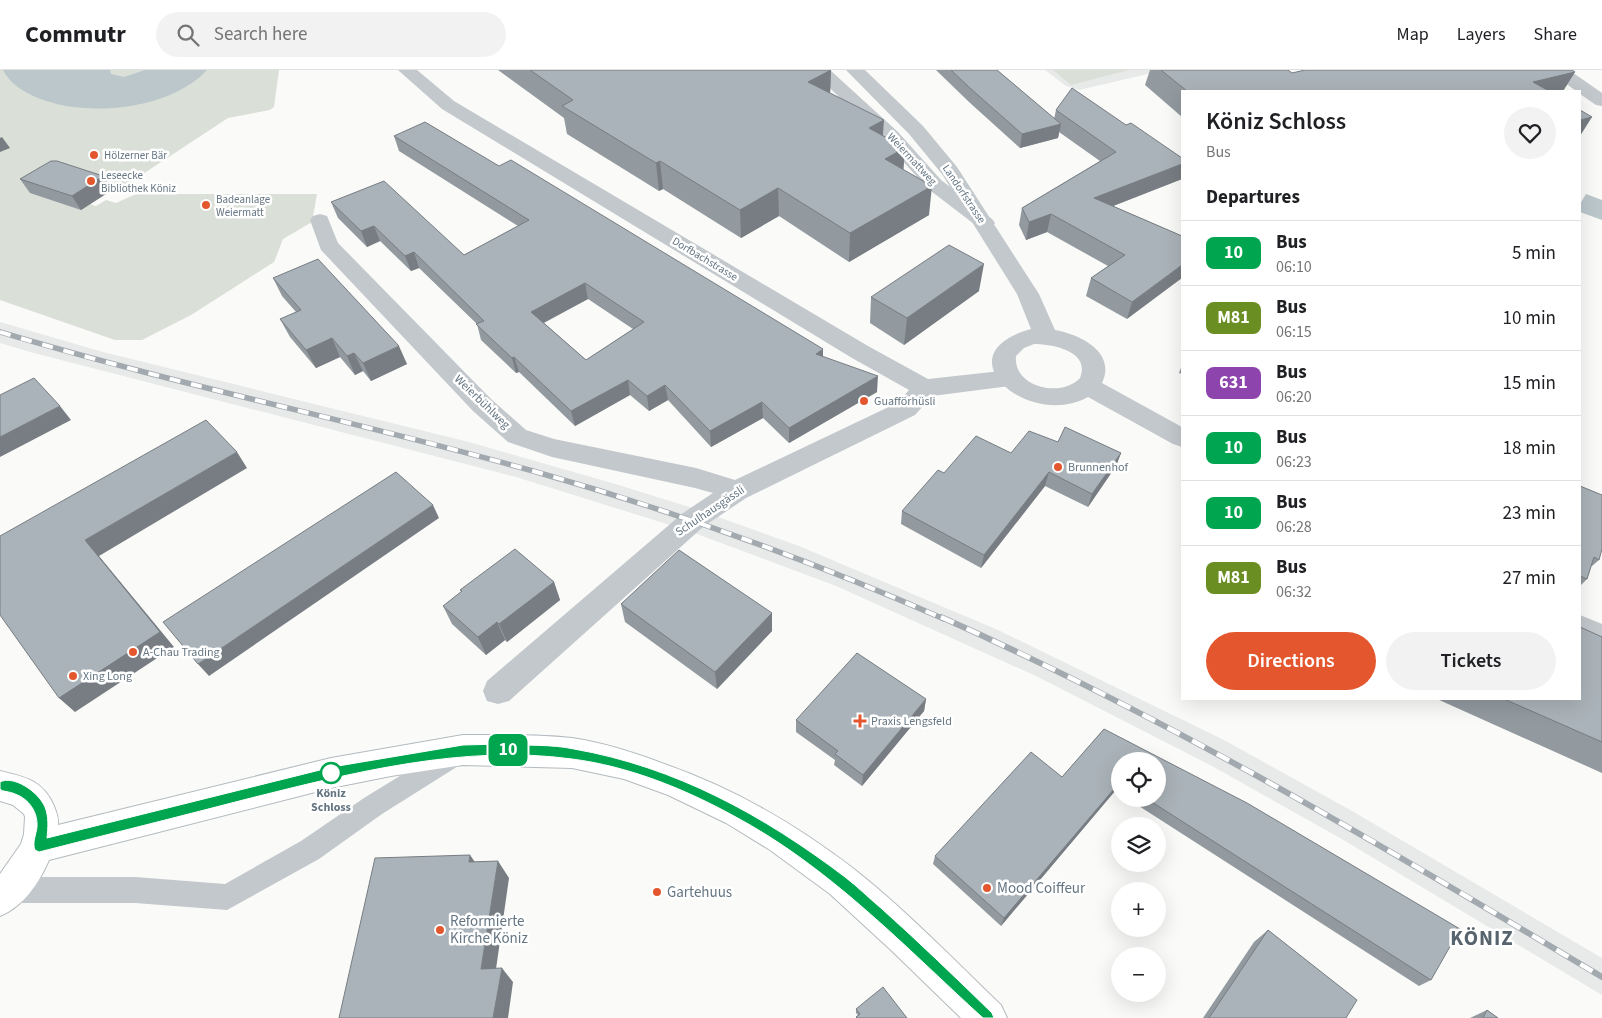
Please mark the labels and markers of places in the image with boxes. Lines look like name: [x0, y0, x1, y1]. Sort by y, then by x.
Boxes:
place label: Hölzerner Bär: [104, 148, 167, 163]
marker: Hölzerner Bär: [88, 149, 100, 161]
place label: Leseecke Bibliothek Köniz: [101, 168, 176, 196]
marker: Leseecke Bibliothek Köniz: [85, 175, 97, 187]
place label: Badeanlage Weiermatt: [216, 192, 271, 220]
marker: Badeanlage Weiermatt: [200, 199, 212, 211]
place label: Guafförhüsli: [874, 393, 936, 410]
marker: Guafförhüsli: [858, 395, 870, 407]
place label: Brunnenhof: [1068, 459, 1128, 476]
marker: Brunnenhof: [1052, 461, 1064, 473]
place label: A-Chau Trading: [143, 644, 220, 661]
marker: A-Chau Trading: [127, 646, 139, 658]
place label: Xing Long: [83, 668, 132, 685]
marker: Xing Long: [67, 670, 79, 682]
place label: Praxis Lengsfeld: [871, 713, 952, 730]
marker: Praxis Lengsfeld: [853, 714, 867, 728]
marker: Köniz Schloss: [320, 762, 342, 784]
place label: Köniz Schloss: [311, 785, 351, 816]
place label: Mood Coiffeur: [997, 878, 1086, 899]
place label: Gartehuus: [667, 882, 732, 903]
marker: Mood Coiffeur: [981, 882, 993, 894]
marker: Gartehuus: [651, 886, 663, 898]
place label: Reformierte Kirche Köniz: [450, 911, 528, 949]
marker: Reformierte Kirche Köniz: [434, 924, 446, 936]

